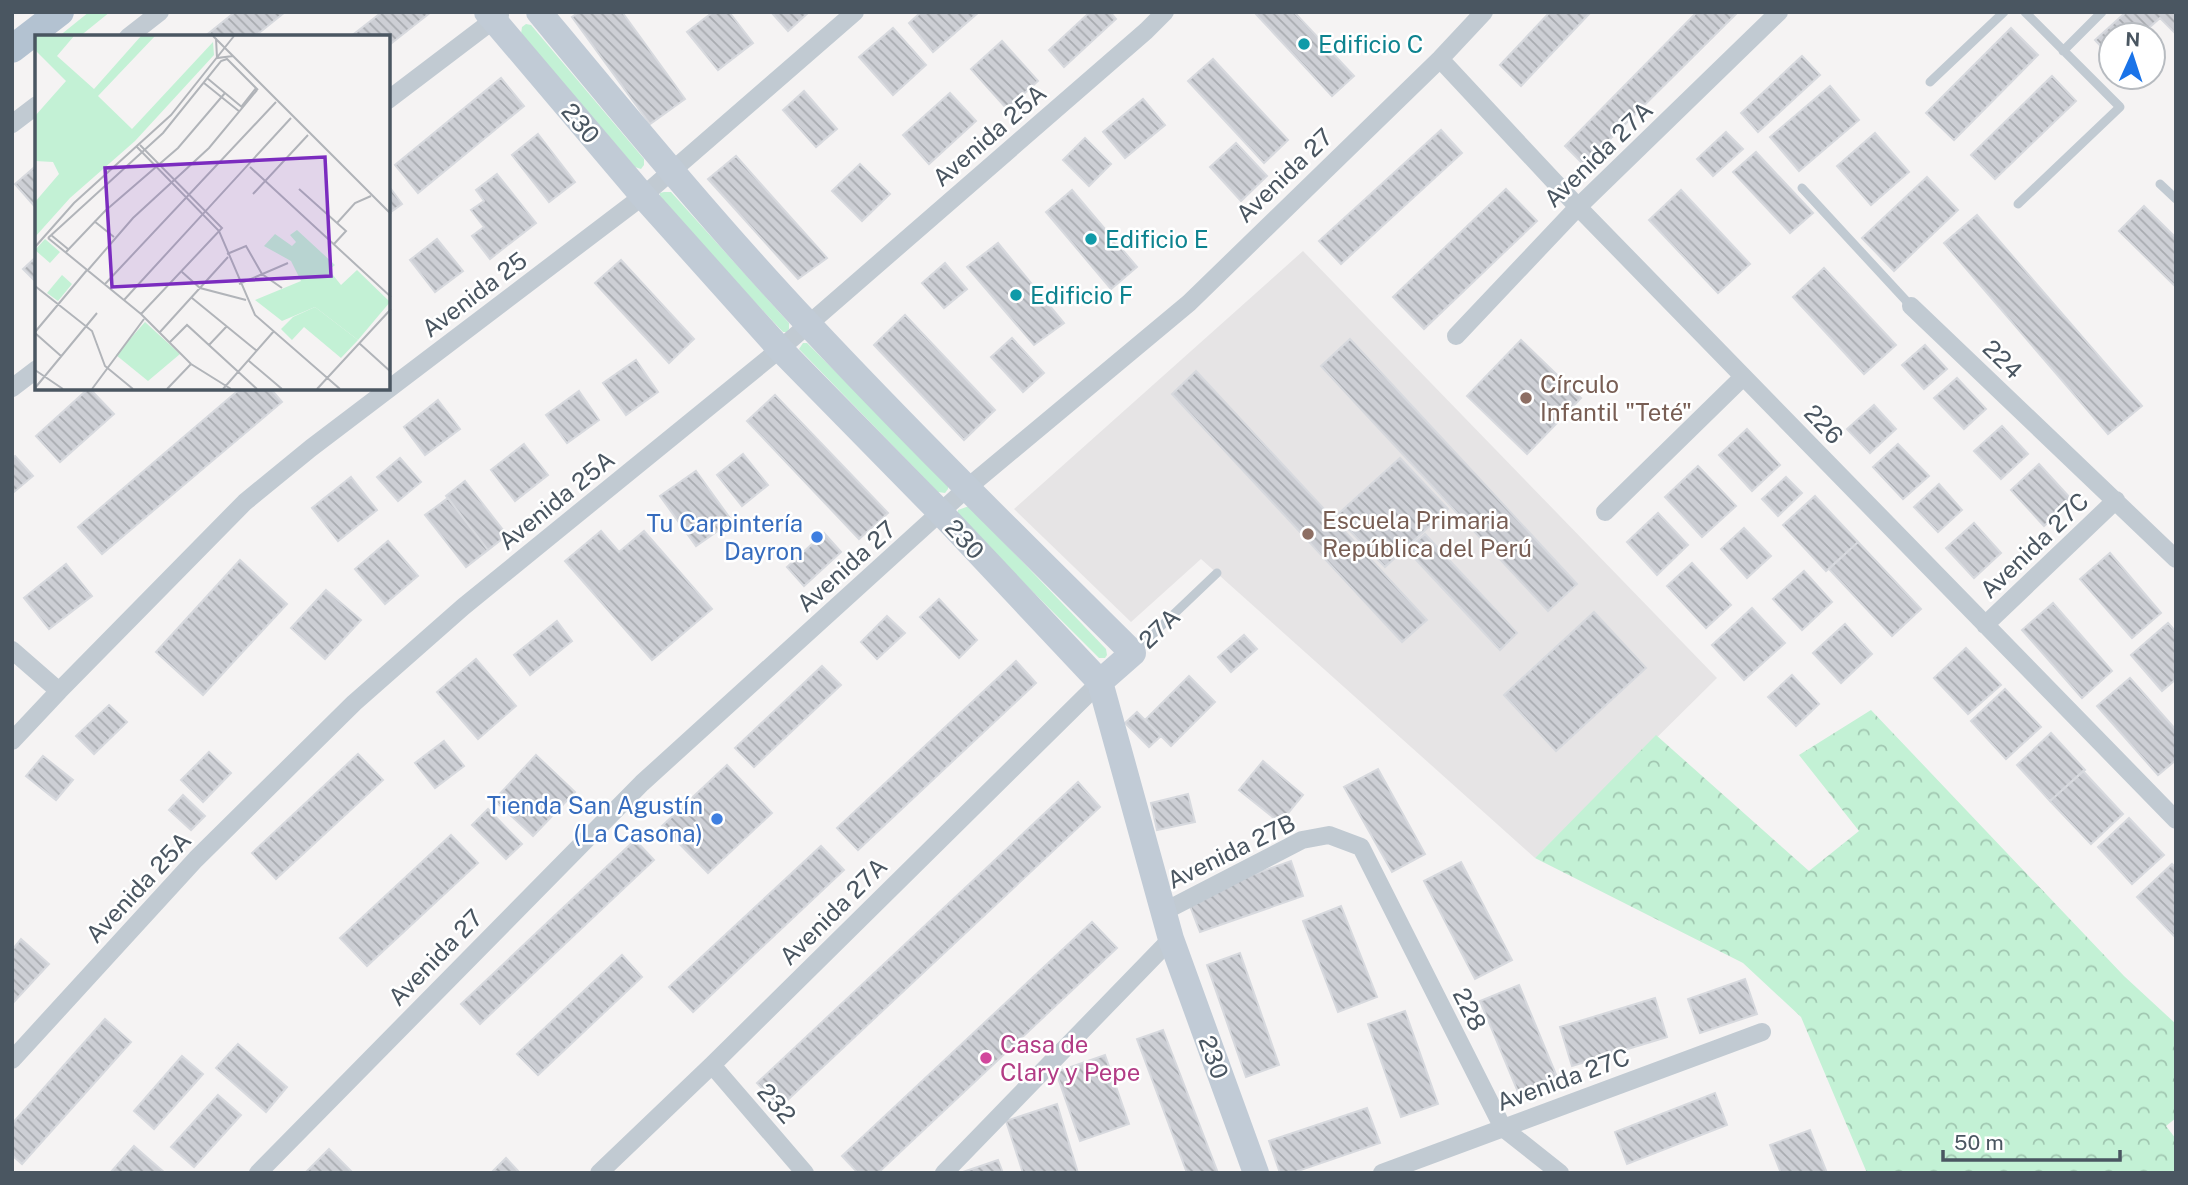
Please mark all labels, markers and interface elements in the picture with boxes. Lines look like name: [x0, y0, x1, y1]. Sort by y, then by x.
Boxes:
north arrow: [2097, 21, 2167, 91]
text: N: [2125, 28, 2141, 50]
place label: Edificio C: [1318, 30, 1423, 58]
inset map: [35, 35, 390, 390]
marker: Edificio C: [1296, 36, 1312, 52]
street label: Avenida 25A: [927, 78, 1051, 192]
street label: Avenida 27A: [1538, 95, 1658, 213]
street label: 230: [556, 97, 606, 149]
street label: Avenida 27: [1230, 122, 1338, 228]
place label: Edificio E: [1105, 225, 1209, 253]
marker: Edificio E: [1083, 231, 1099, 247]
street label: Avenida 25: [416, 246, 532, 342]
place label: Edificio F: [1030, 281, 1133, 309]
marker: Edificio F: [1008, 287, 1024, 303]
street label: 224: [1978, 334, 2028, 384]
place label: Círculo Infantil "Teté": [1540, 370, 1692, 426]
marker: Círculo Infantil "Teté": [1518, 390, 1534, 406]
street label: 226: [1799, 399, 1849, 449]
street label: Avenida 25A: [492, 445, 620, 555]
street label: Avenida 27C: [1974, 486, 2094, 604]
place label: Escuela Primaria República del Perú: [1322, 506, 1532, 562]
place label: Tu Carpintería Dayron: [647, 509, 803, 565]
street label: 230: [940, 513, 990, 565]
street label: Avenida 27: [791, 514, 901, 618]
marker: Escuela Primaria República del Perú: [1300, 526, 1316, 542]
marker: Tu Carpintería Dayron: [809, 529, 825, 545]
street label: 27A: [1133, 602, 1185, 654]
place label: Tienda San Agustín (La Casona): [487, 791, 703, 847]
street label: Avenida 27B: [1162, 808, 1300, 894]
marker: Tienda San Agustín (La Casona): [709, 811, 725, 827]
street label: Avenida 25A: [80, 826, 196, 948]
street label: Avenida 27A: [774, 852, 892, 970]
street label: Avenida 27: [382, 903, 488, 1011]
street label: 228: [1448, 983, 1492, 1035]
place label: Casa de Clary y Pepe: [1000, 1030, 1140, 1086]
street label: 230: [1193, 1032, 1235, 1082]
street label: Avenida 27C: [1493, 1042, 1633, 1116]
marker: Casa de Clary y Pepe: [978, 1050, 994, 1066]
street label: 232: [752, 1077, 802, 1129]
scale bar: [1943, 1118, 2120, 1162]
text: 50 m: [1954, 1130, 2004, 1155]

